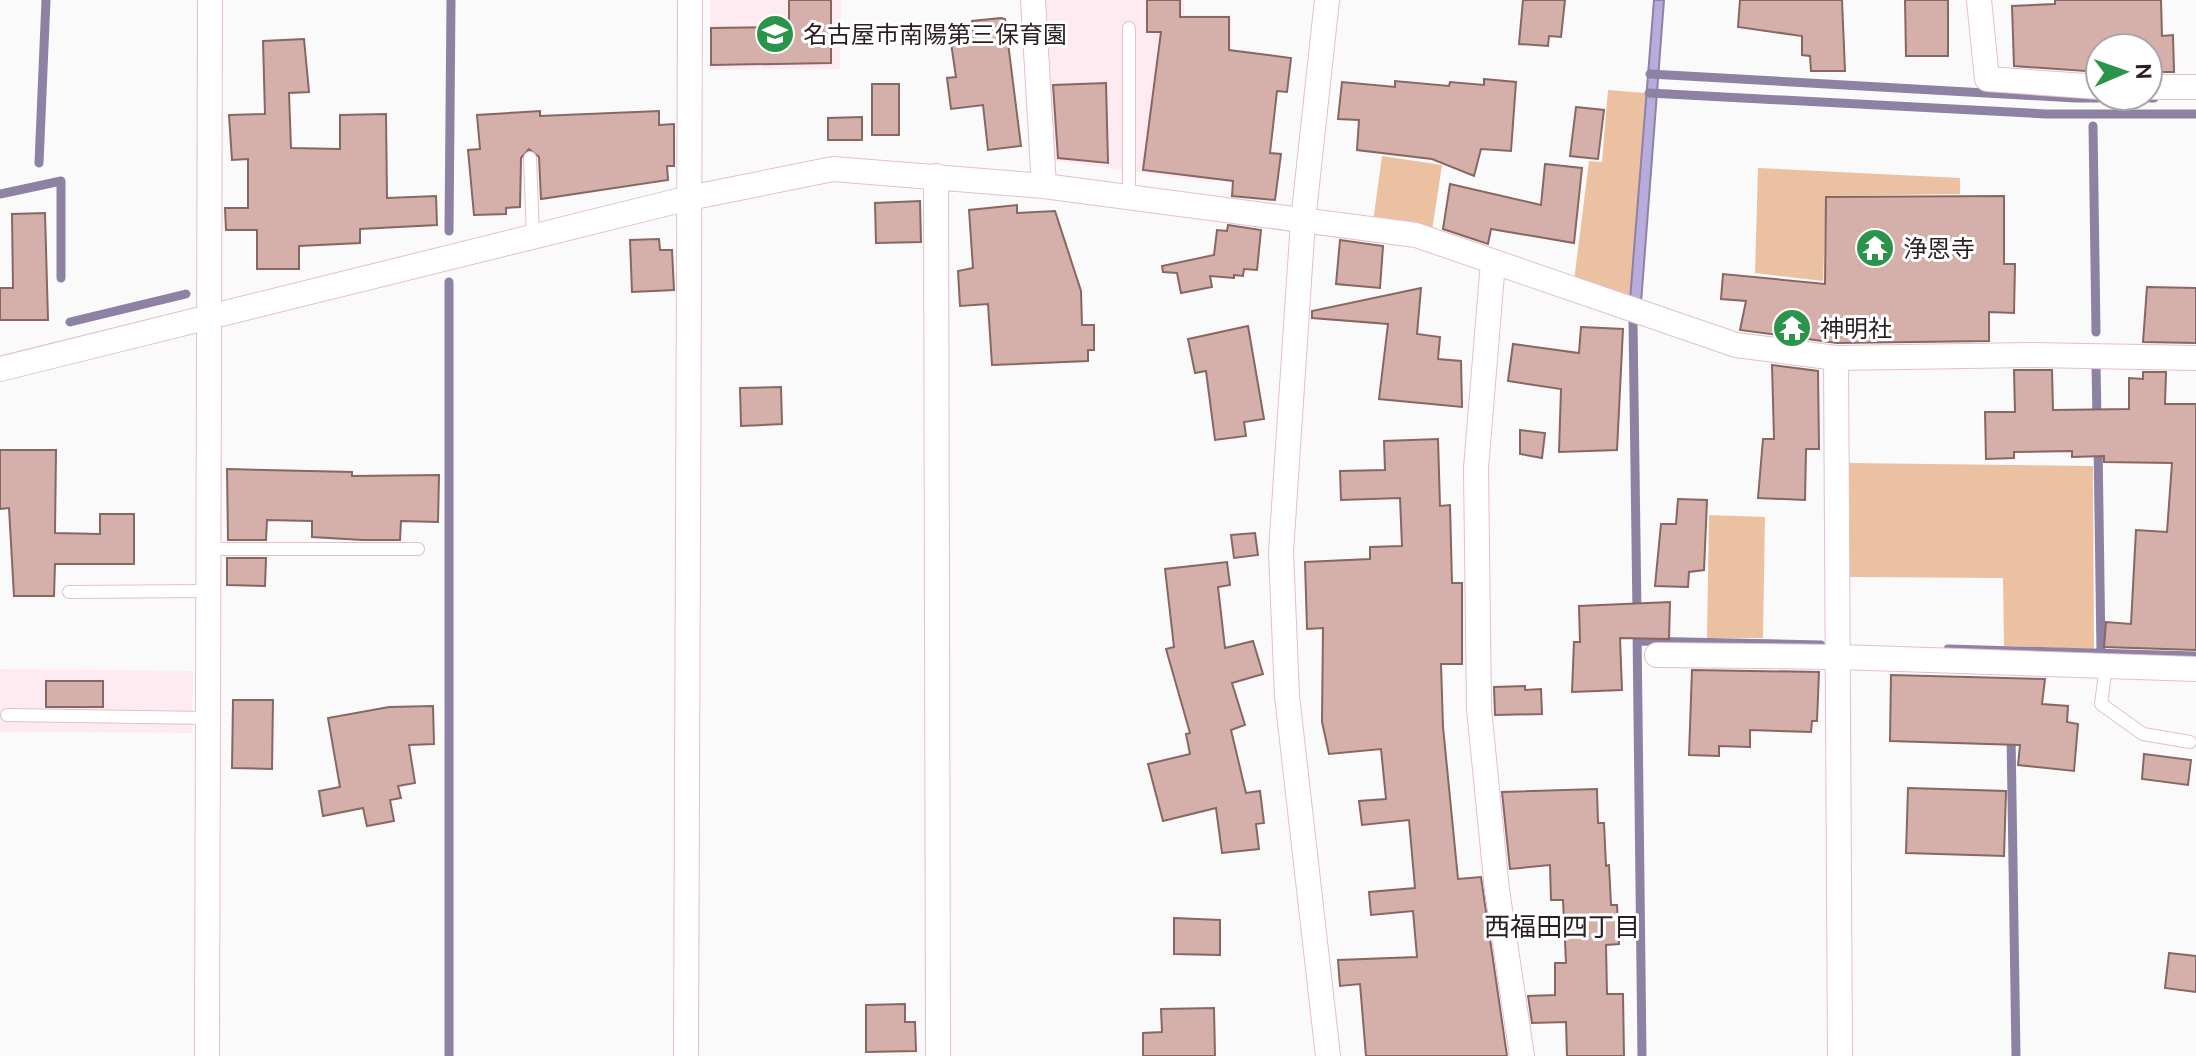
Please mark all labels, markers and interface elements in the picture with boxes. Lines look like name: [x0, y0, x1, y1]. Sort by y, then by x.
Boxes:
school or university icon: 名古屋市南陽第三保育園: [754, 13, 796, 55]
place label: 名古屋市南陽第三保育園: [803, 21, 1067, 48]
north arrow: [2084, 32, 2164, 112]
text: N: [2132, 63, 2157, 80]
temple icon: 浄恩寺: [1854, 227, 1896, 269]
place label: 浄恩寺: [1903, 235, 1975, 262]
temple icon: 神明社: [1771, 307, 1813, 349]
place label: 神明社: [1820, 315, 1892, 342]
district label: 西福田四丁目: [1484, 912, 1640, 941]

